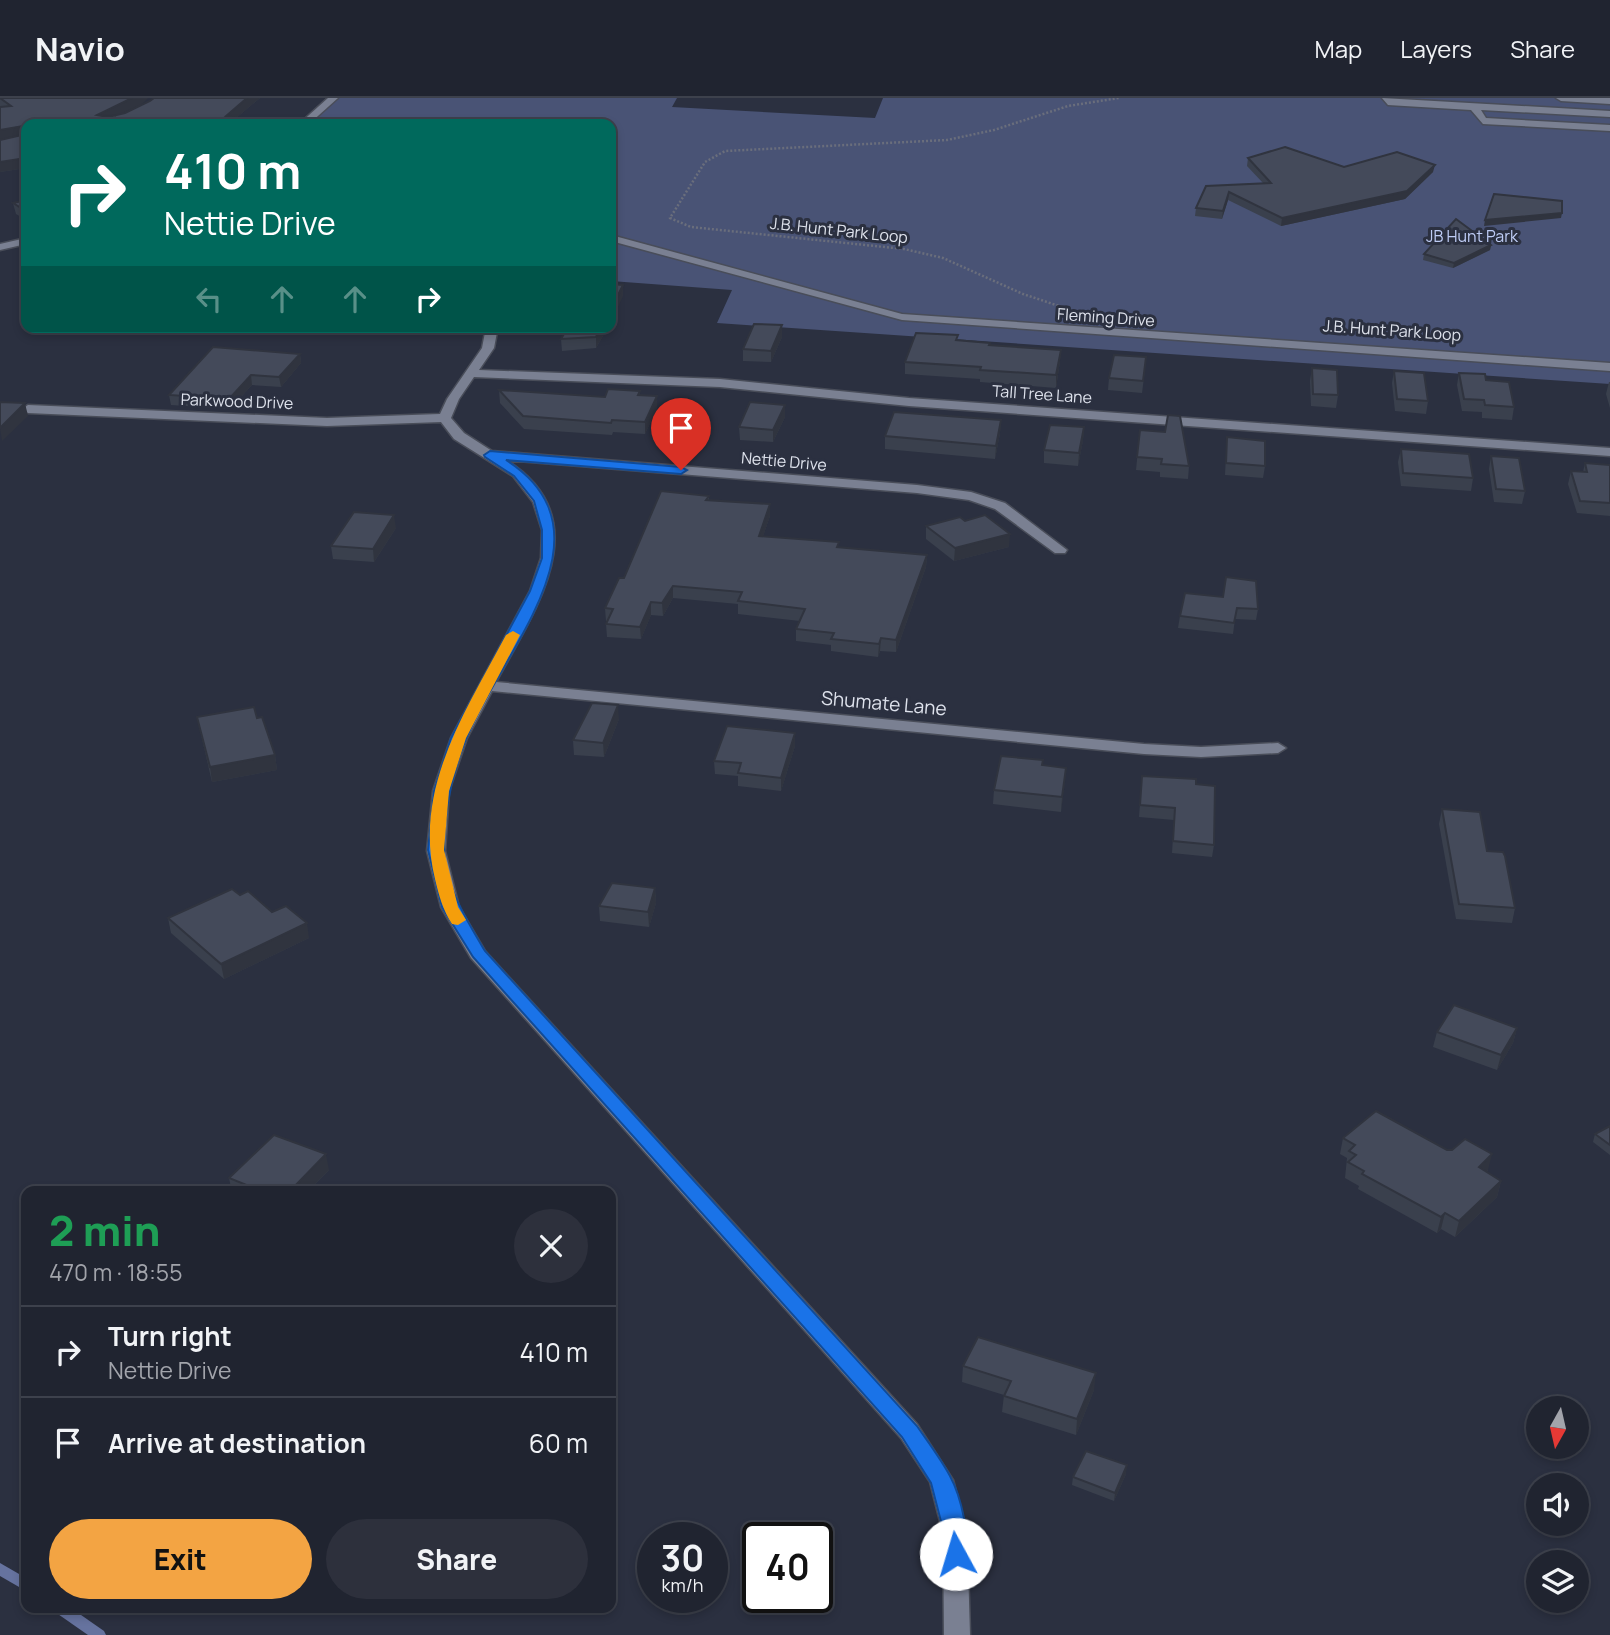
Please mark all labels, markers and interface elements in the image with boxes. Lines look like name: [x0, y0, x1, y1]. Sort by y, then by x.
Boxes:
text: Navio: [35, 26, 125, 71]
text: Map: [1315, 32, 1362, 65]
text: Layers: [1400, 32, 1472, 65]
text: Share: [1510, 32, 1575, 65]
text: 410 m: [164, 137, 301, 204]
icon: right: [49, 147, 140, 238]
text: Nettie Drive: [164, 201, 336, 245]
street label: J.B. Hunt Park Loop: [769, 212, 909, 248]
park label: JB Hunt Park: [1426, 225, 1519, 247]
icon: left: [190, 280, 228, 318]
icon: ahead: [263, 280, 301, 318]
icon: ahead: [336, 280, 374, 318]
icon: right: [409, 280, 447, 318]
street label: Fleming Drive: [1056, 303, 1156, 331]
street label: J.B. Hunt Park Loop: [1322, 314, 1462, 346]
street label: Tall Tree Lane: [991, 380, 1093, 408]
street label: Parkwood Drive: [180, 388, 294, 414]
pin: [651, 398, 711, 470]
icon: arrive: [662, 409, 700, 447]
street label: Nettie Drive: [740, 446, 828, 476]
street label: Shumate Lane: [820, 685, 948, 721]
text: 2 min: [49, 1201, 160, 1259]
button: close: [514, 1209, 588, 1283]
text: 470 m · 18:55: [49, 1256, 182, 1288]
text: Turn right: [108, 1318, 232, 1354]
icon: right: [49, 1333, 87, 1371]
text: 410 m: [519, 1334, 588, 1370]
text: Nettie Drive: [108, 1354, 231, 1386]
north arrow: [1526, 1396, 1589, 1460]
map controls: [1526, 1396, 1589, 1613]
icon: arrive: [49, 1424, 87, 1462]
text: Arrive at destination: [108, 1425, 366, 1461]
text: 60 m: [529, 1425, 588, 1461]
button: sound: [1526, 1473, 1589, 1536]
position arrow: [919, 1517, 993, 1591]
button: Exit: [49, 1519, 312, 1599]
button: Share: [326, 1519, 588, 1599]
speed limit sign: 40: [742, 1522, 833, 1613]
text: 30: [661, 1534, 704, 1582]
button: layers: [1526, 1550, 1589, 1613]
text: km/h: [662, 1573, 703, 1597]

